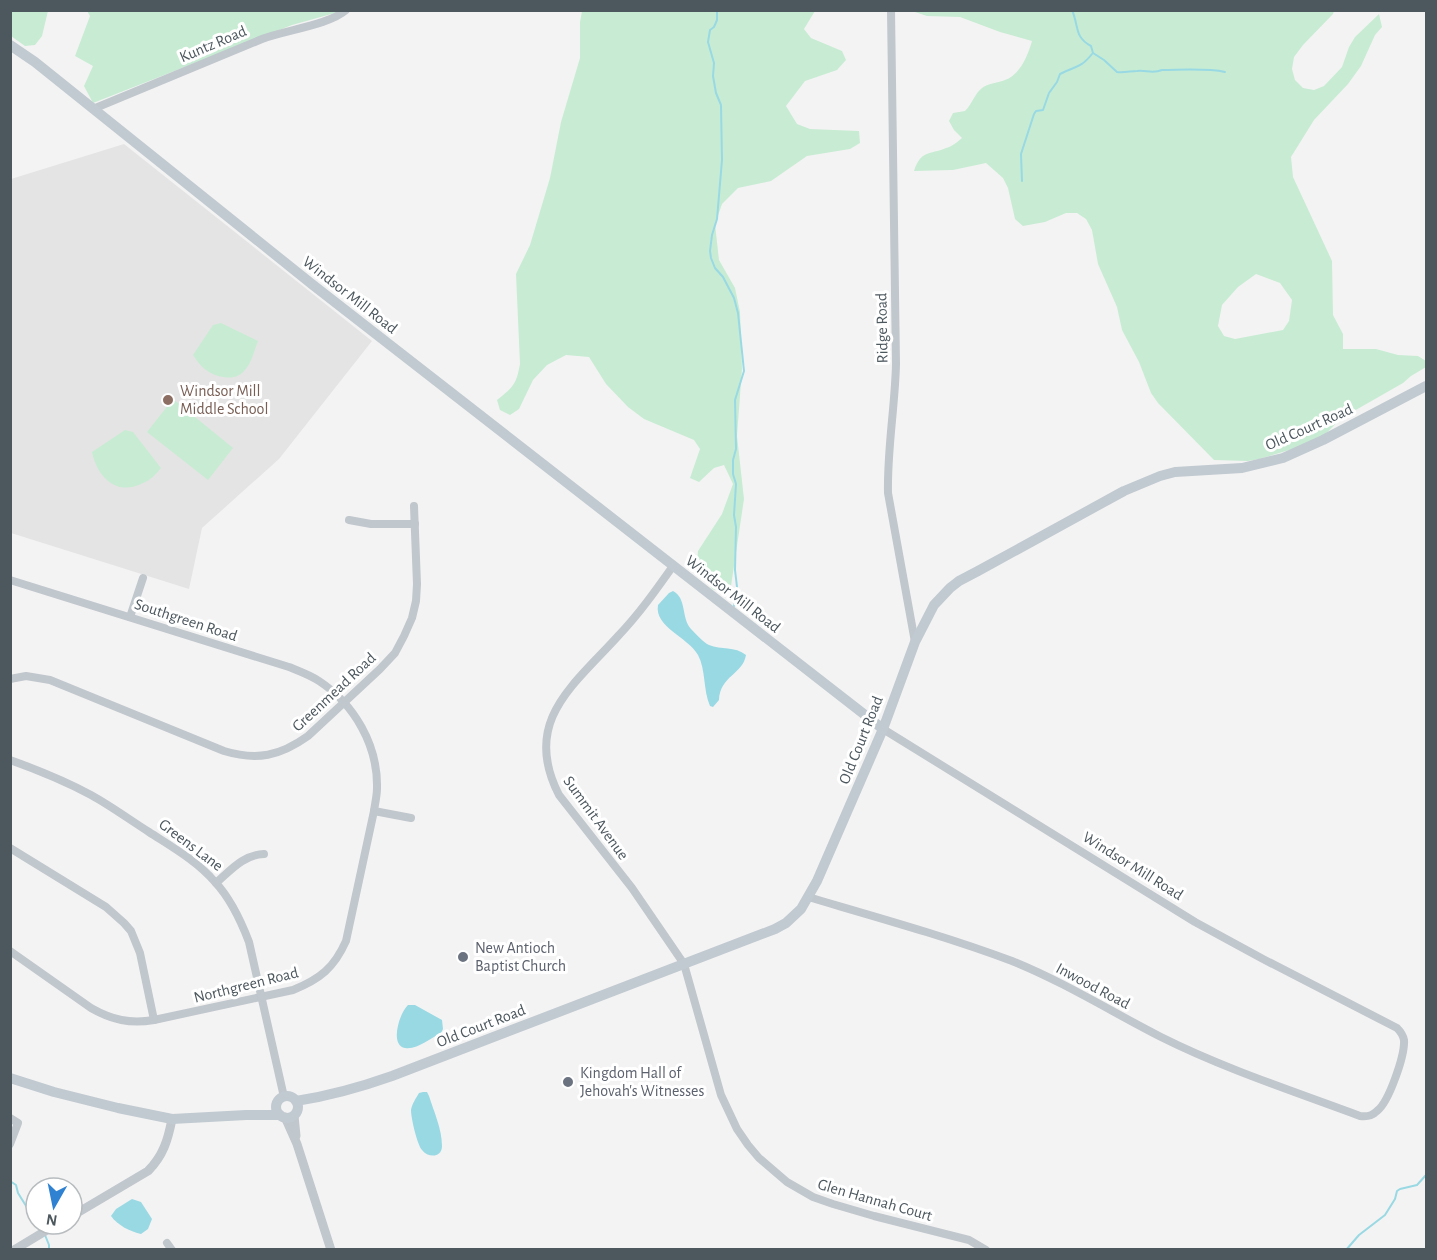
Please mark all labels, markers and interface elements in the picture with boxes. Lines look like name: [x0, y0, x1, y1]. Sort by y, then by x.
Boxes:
street label: Kuntz Road: [177, 23, 249, 65]
street label: Windsor Mill Road: [300, 253, 400, 337]
street label: Ridge Road: [873, 293, 891, 363]
place label: Windsor Mill Middle School: [180, 383, 268, 417]
marker: Windsor Mill Middle School: [161, 393, 175, 407]
street label: Old Court Road: [1263, 401, 1355, 453]
street label: Windsor Mill Road: [683, 552, 783, 636]
street label: Southgreen Road: [133, 596, 239, 644]
street label: Greenmead Road: [289, 649, 379, 735]
street label: Old Court Road: [836, 694, 886, 786]
street label: Summit Avenue: [560, 773, 632, 863]
street label: Greens Lane: [156, 816, 226, 874]
street label: Windsor Mill Road: [1080, 829, 1186, 903]
place label: New Antioch Baptist Church: [475, 940, 566, 974]
marker: New Antioch Baptist Church: [456, 950, 470, 964]
street label: Inwood Road: [1053, 960, 1133, 1012]
street label: Northgreen Road: [192, 964, 300, 1006]
street label: Old Court Road: [434, 1002, 528, 1050]
place label: Kingdom Hall of Jehovah's Witnesses: [580, 1065, 704, 1099]
marker: Kingdom Hall of Jehovah's Witnesses: [561, 1075, 575, 1089]
north arrow: [24, 1176, 84, 1236]
street label: Glen Hannah Court: [816, 1176, 934, 1224]
text: N: [45, 1211, 59, 1229]

